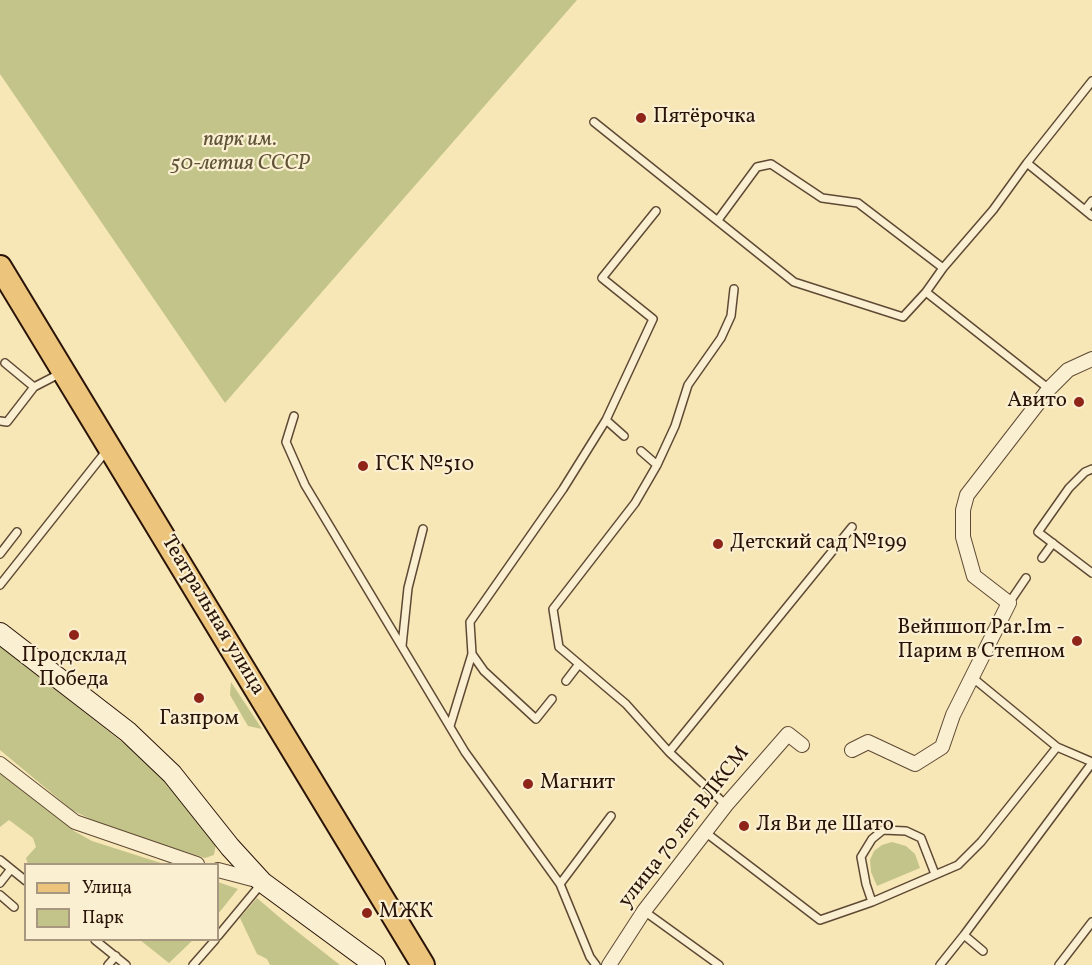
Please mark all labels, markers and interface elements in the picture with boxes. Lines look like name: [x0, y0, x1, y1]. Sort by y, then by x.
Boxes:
place label: Пятёрочка: [653, 105, 756, 131]
marker: Пятёрочка: [634, 111, 648, 125]
park label: парк им. 50-летия СССР: [171, 128, 309, 178]
place label: Авито: [1007, 389, 1067, 415]
marker: Авито: [1072, 395, 1086, 409]
place label: ГСК №510: [375, 453, 474, 479]
marker: ГСК №510: [356, 459, 370, 473]
place label: Детский сад №199: [730, 531, 907, 557]
street label: Театральная улица: [154, 532, 270, 700]
marker: Детский сад №199: [711, 537, 725, 551]
place label: Вейпшоп Par.Im - Парим в Степном: [897, 616, 1065, 666]
marker: Продсклад Победа: [67, 628, 81, 642]
marker: Вейпшоп Par.Im - Парим в Степном: [1070, 634, 1084, 648]
place label: Продсклад Победа: [21, 644, 127, 694]
marker: Газпром: [192, 691, 206, 705]
place label: Газпром: [159, 707, 239, 733]
street label: улица 70 лет ВЛКСМ: [614, 742, 756, 914]
place label: Магнит: [540, 771, 615, 797]
marker: Магнит: [521, 777, 535, 791]
place label: Ля Ви де Шато: [756, 813, 894, 839]
marker: Ля Ви де Шато: [737, 819, 751, 833]
legend: [24, 863, 219, 941]
text: Улица: [82, 876, 132, 901]
place label: МЖК: [379, 900, 433, 926]
text: Парк: [82, 906, 124, 931]
marker: МЖК: [360, 906, 374, 920]

